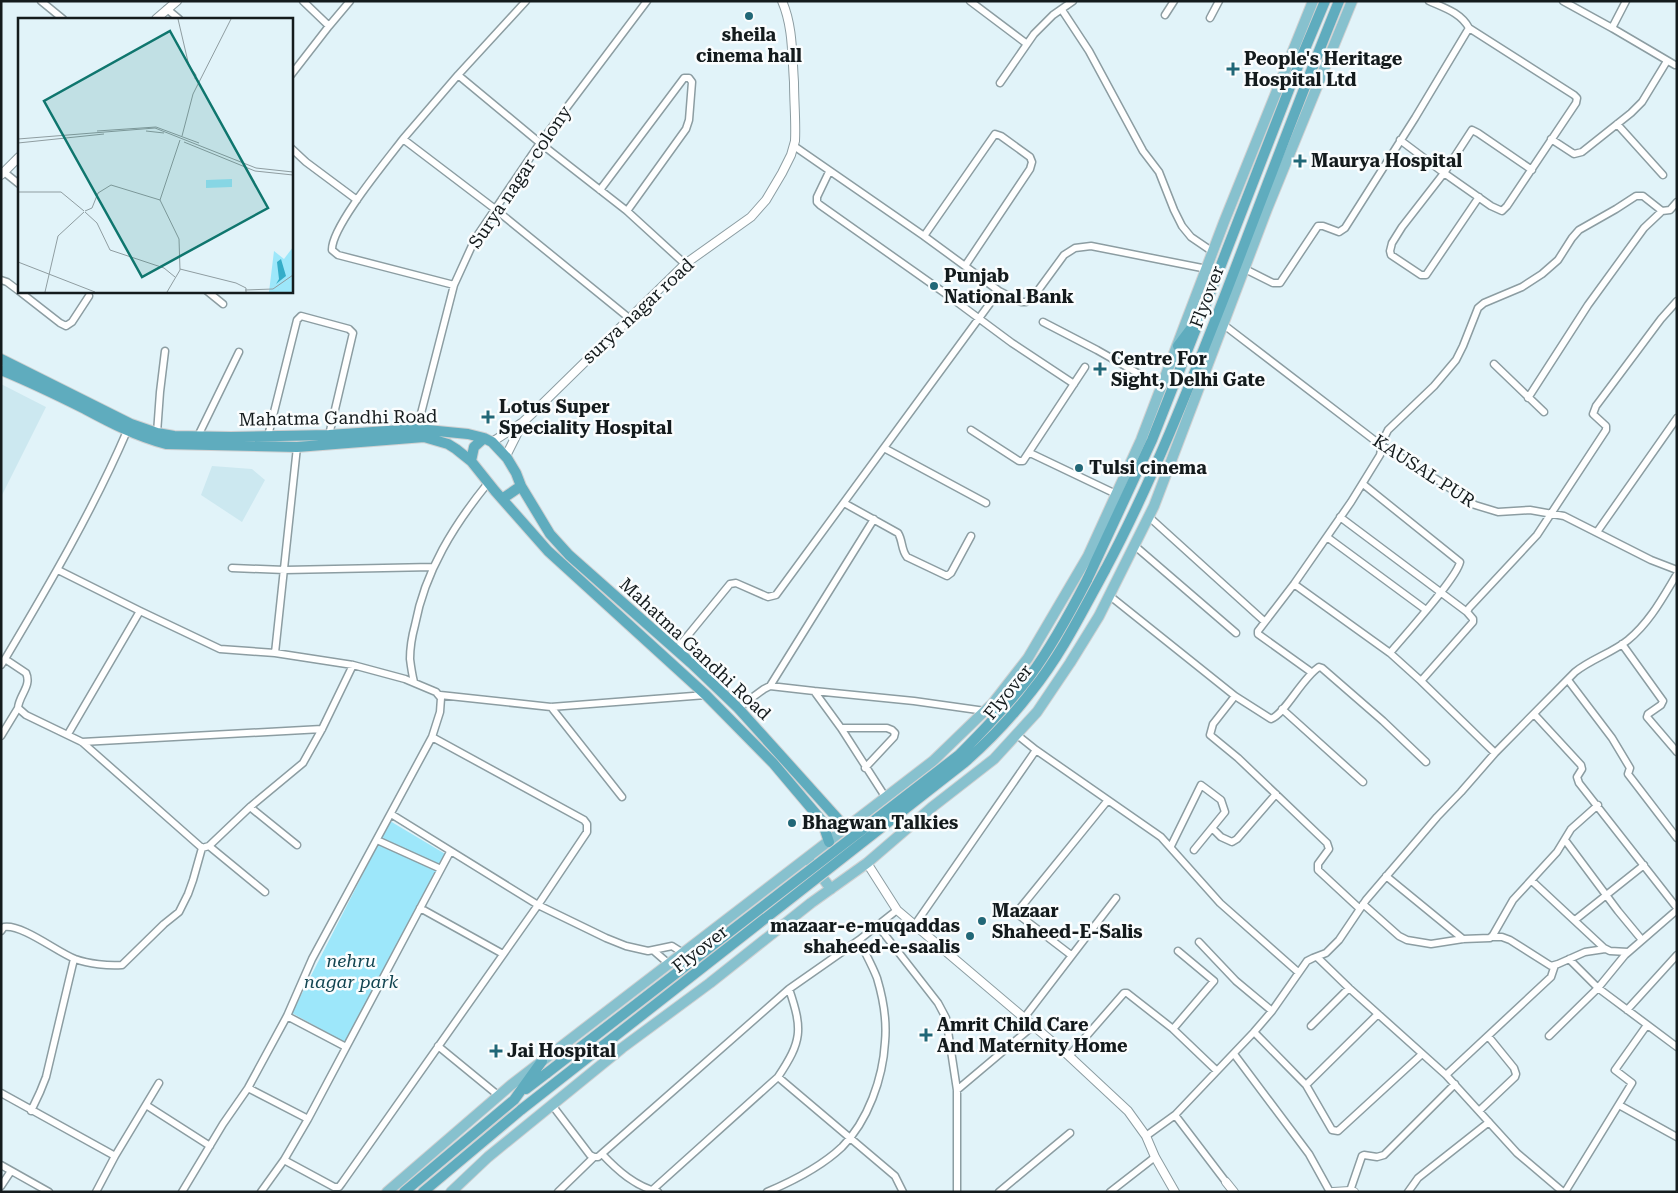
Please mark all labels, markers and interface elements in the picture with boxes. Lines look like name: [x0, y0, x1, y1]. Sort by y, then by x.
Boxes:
marker: sheila cinema hall: [743, 10, 755, 22]
inset map: [18, 18, 292, 292]
place label: sheila cinema hall: [696, 24, 802, 66]
place label: People's Heritage Hospital Ltd: [1244, 48, 1403, 90]
marker: People's Heritage Hospital Ltd: [1226, 62, 1240, 76]
street label: Surya nagar colony: [464, 101, 575, 252]
place label: Maurya Hospital: [1311, 150, 1462, 171]
marker: Maurya Hospital: [1293, 154, 1307, 168]
street label: surya nagar road: [578, 253, 698, 368]
street label: Flyover: [1185, 263, 1228, 331]
place label: Punjab National Bank: [944, 265, 1075, 307]
marker: Punjab National Bank: [928, 280, 940, 292]
place label: Centre For Sight, Delhi Gate: [1111, 348, 1265, 390]
marker: Centre For Sight, Delhi Gate: [1093, 362, 1107, 376]
place label: Lotus Super Speciality Hospital: [499, 396, 672, 438]
street label: Mahatma Gandhi Road: [238, 405, 438, 430]
marker: Lotus Super Speciality Hospital: [481, 410, 495, 424]
street label: KAUSAL PUR: [1369, 430, 1480, 512]
place label: Tulsi cinema: [1089, 457, 1207, 478]
marker: Tulsi cinema: [1073, 462, 1085, 474]
street label: Mahatma Gandhi Road: [616, 573, 775, 724]
street label: Flyover: [979, 660, 1036, 723]
place label: Bhagwan Talkies: [802, 812, 958, 833]
marker: Bhagwan Talkies: [786, 817, 798, 829]
place label: Mazaar Shaheed-E-Salis: [992, 900, 1143, 942]
place label: mazaar-e-muqaddas shaheed-e-saalis: [770, 915, 960, 957]
marker: Mazaar Shaheed-E-Salis: [976, 915, 988, 927]
street label: Flyover: [668, 920, 732, 977]
marker: mazaar-e-muqaddas shaheed-e-saalis: [964, 930, 976, 942]
park label: nehru nagar park: [304, 950, 398, 992]
place label: Amrit Child Care And Maternity Home: [937, 1014, 1128, 1056]
marker: Amrit Child Care And Maternity Home: [919, 1028, 933, 1042]
place label: Jai Hospital: [507, 1040, 616, 1061]
marker: Jai Hospital: [489, 1044, 503, 1058]

